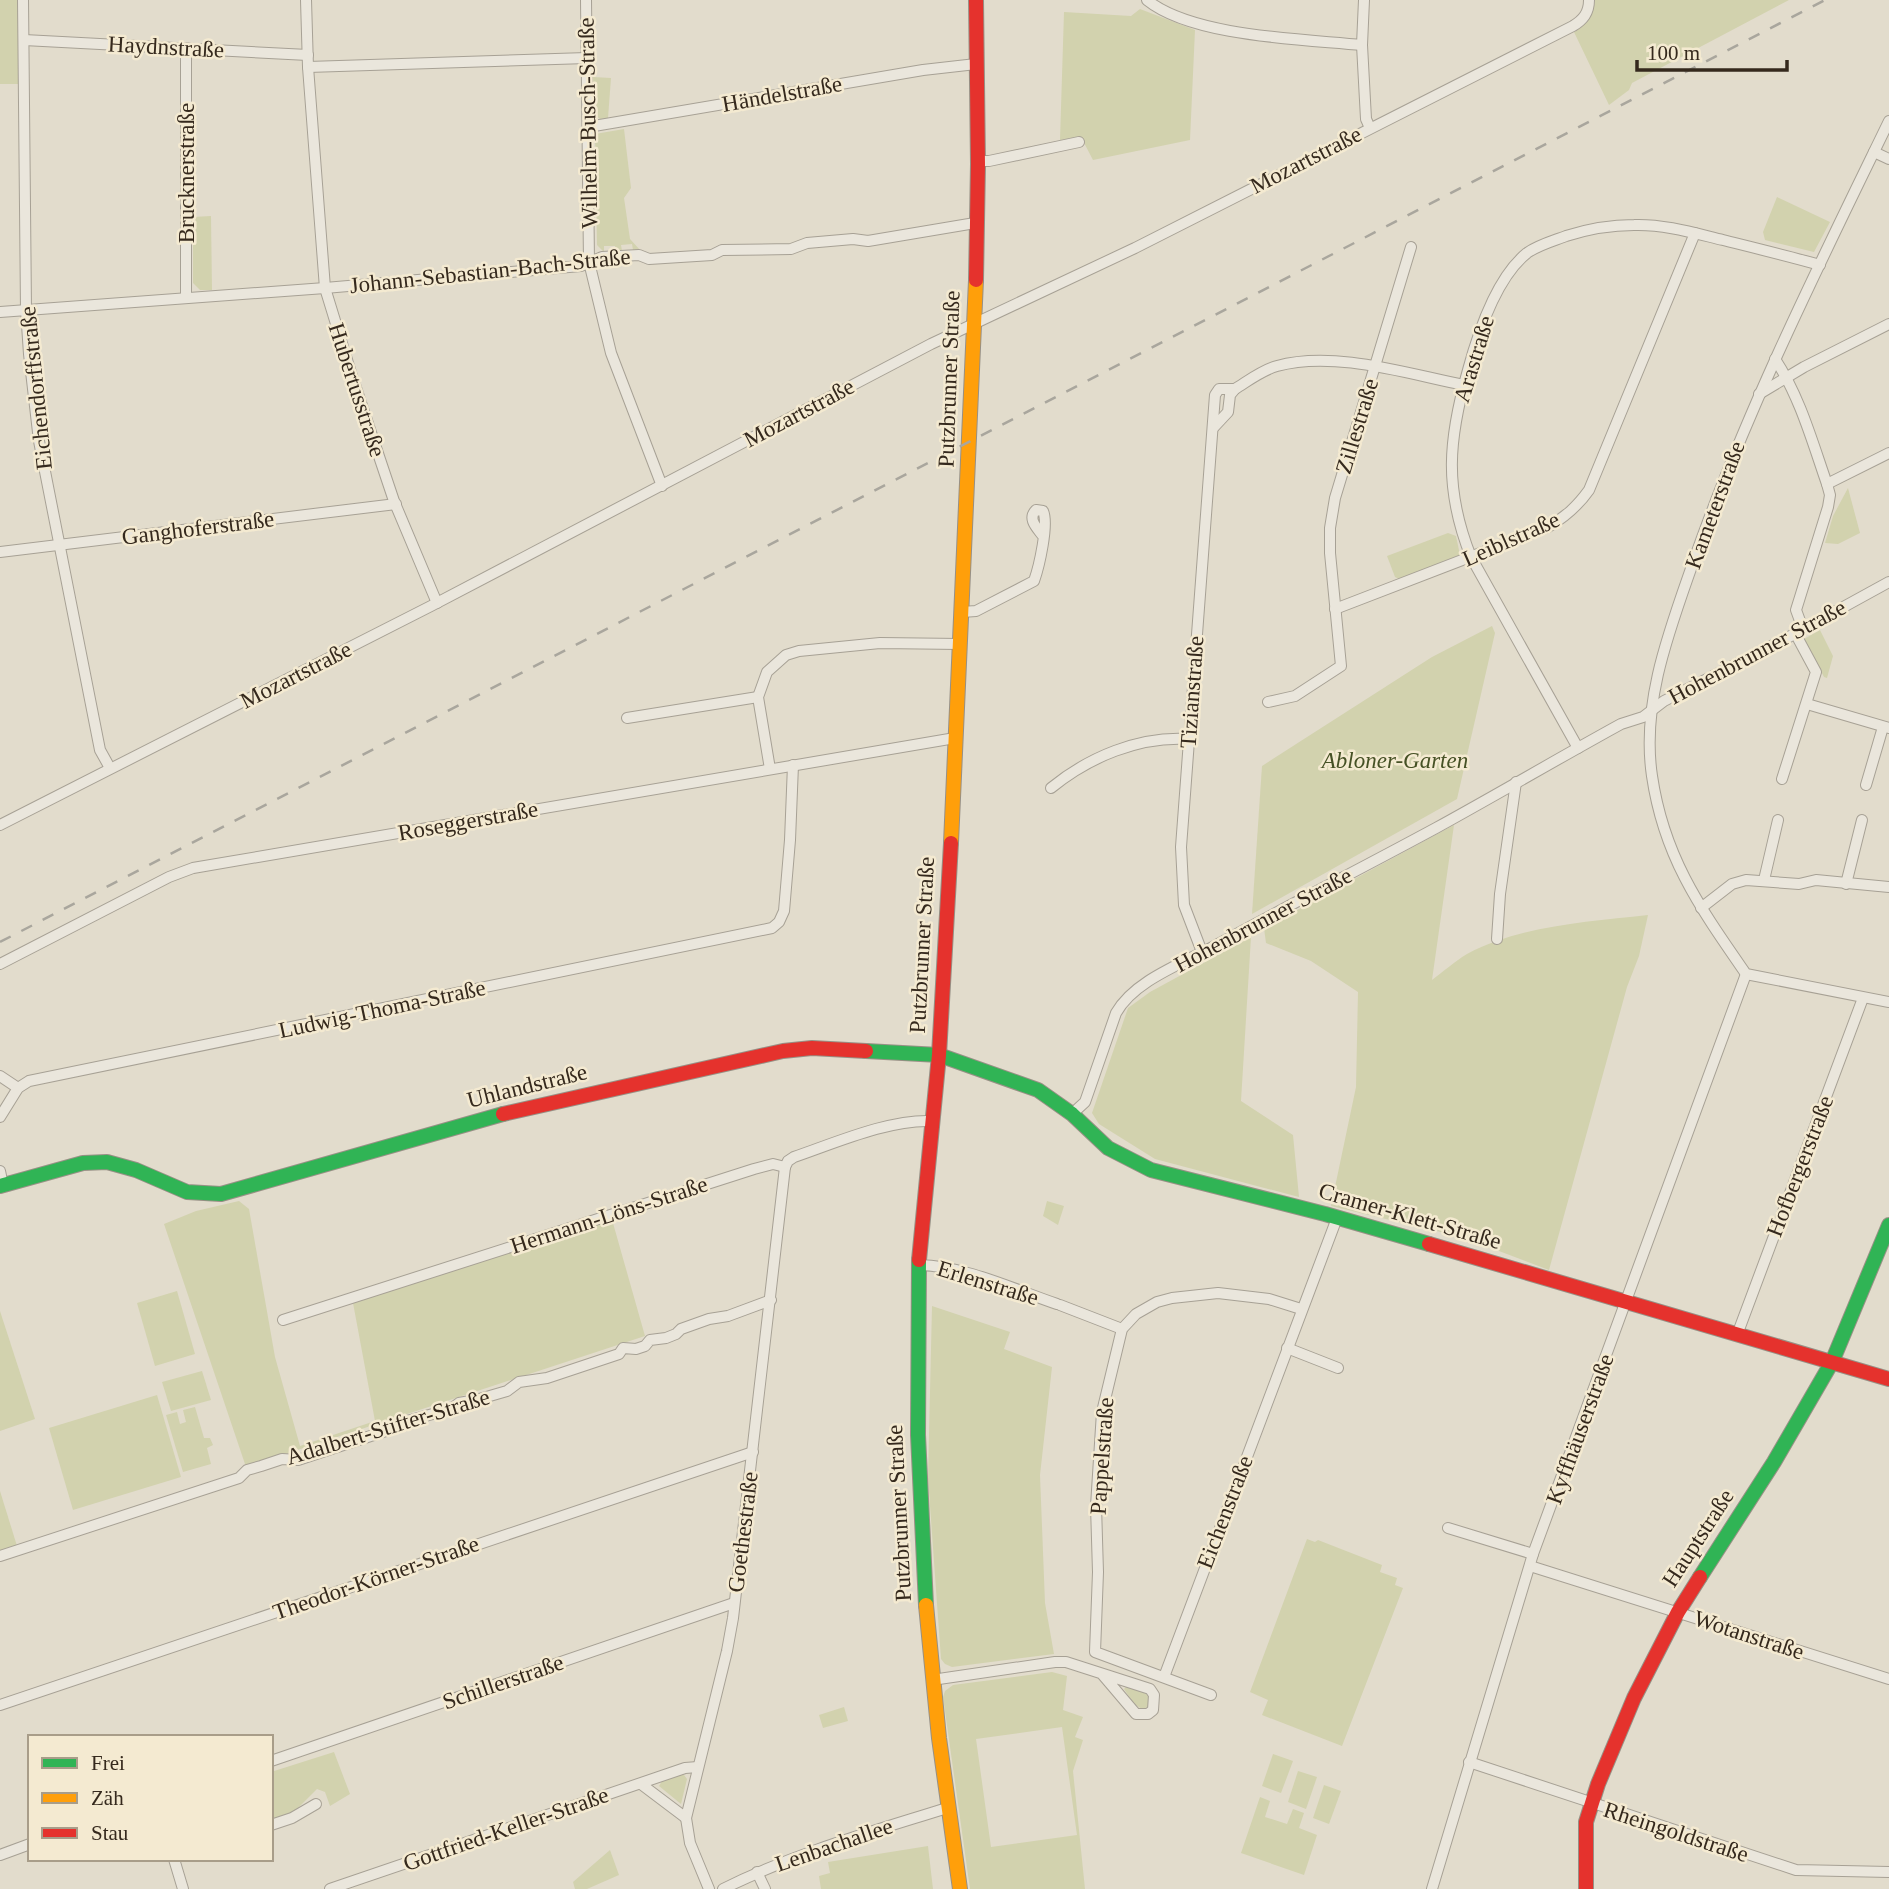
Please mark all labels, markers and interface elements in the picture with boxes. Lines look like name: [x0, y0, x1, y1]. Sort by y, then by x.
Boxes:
street label: Wilhelm-Busch-Straße: [574, 17, 602, 229]
scale bar: [1637, 28, 1787, 72]
street label: Haydnstraße: [107, 31, 225, 63]
text: 100 m: [1647, 41, 1700, 65]
street label: Händelstraße: [720, 71, 844, 117]
street label: Brucknerstraße: [174, 103, 199, 243]
street label: Mozartstraße: [1246, 121, 1366, 199]
street label: Johann-Sebastian-Bach-Straße: [348, 244, 632, 298]
street label: Putzbrunner Straße: [933, 290, 965, 468]
street label: Eichendorffstraße: [15, 305, 57, 471]
street label: Arastraße: [1449, 313, 1499, 405]
street label: Hubertusstraße: [324, 320, 390, 460]
street label: Mozartstraße: [740, 373, 858, 453]
street label: Zillestraße: [1331, 375, 1383, 477]
street label: Kameterstraße: [1680, 438, 1750, 572]
street label: Ganghoferstraße: [120, 506, 276, 550]
street label: Leiblstraße: [1459, 507, 1563, 571]
street label: Hohenbrunner Straße: [1664, 595, 1850, 709]
street label: Tizianstraße: [1176, 635, 1208, 749]
street label: Mozartstraße: [236, 636, 356, 714]
park label: Abloner-Garten: [1320, 748, 1468, 773]
street label: Roseggerstraße: [396, 796, 540, 846]
street label: Putzbrunner Straße: [905, 856, 939, 1034]
street label: Hohenbrunner Straße: [1170, 863, 1356, 977]
street label: Ludwig-Thoma-Straße: [276, 975, 488, 1043]
street label: Uhlandstraße: [464, 1059, 590, 1113]
street label: Hofbergerstraße: [1762, 1092, 1838, 1240]
street label: Hermann-Löns-Straße: [507, 1171, 711, 1259]
street label: Cramer-Klett-Straße: [1316, 1178, 1504, 1254]
street label: Erlenstraße: [934, 1256, 1042, 1310]
street label: Kyffhäuserstraße: [1541, 1351, 1619, 1507]
street label: Adalbert-Stifter-Straße: [283, 1384, 493, 1470]
street label: Pappelstraße: [1085, 1397, 1119, 1515]
street label: Putzbrunner Straße: [882, 1424, 916, 1602]
street label: Eichenstraße: [1192, 1452, 1258, 1572]
street label: Goethestraße: [723, 1470, 763, 1594]
street label: Hauptstraße: [1657, 1485, 1739, 1591]
street label: Theodor-Körner-Straße: [270, 1531, 482, 1625]
street label: Wotanstraße: [1691, 1605, 1807, 1665]
street label: Schillerstraße: [439, 1650, 567, 1714]
legend: [28, 1735, 273, 1861]
text: Frei: [91, 1751, 125, 1775]
street label: Gottfried-Keller-Straße: [400, 1782, 612, 1876]
text: Zäh: [91, 1786, 124, 1810]
street label: Rheingoldstraße: [1600, 1797, 1752, 1867]
street label: Lenbachallee: [772, 1813, 896, 1877]
text: Stau: [91, 1821, 129, 1845]

